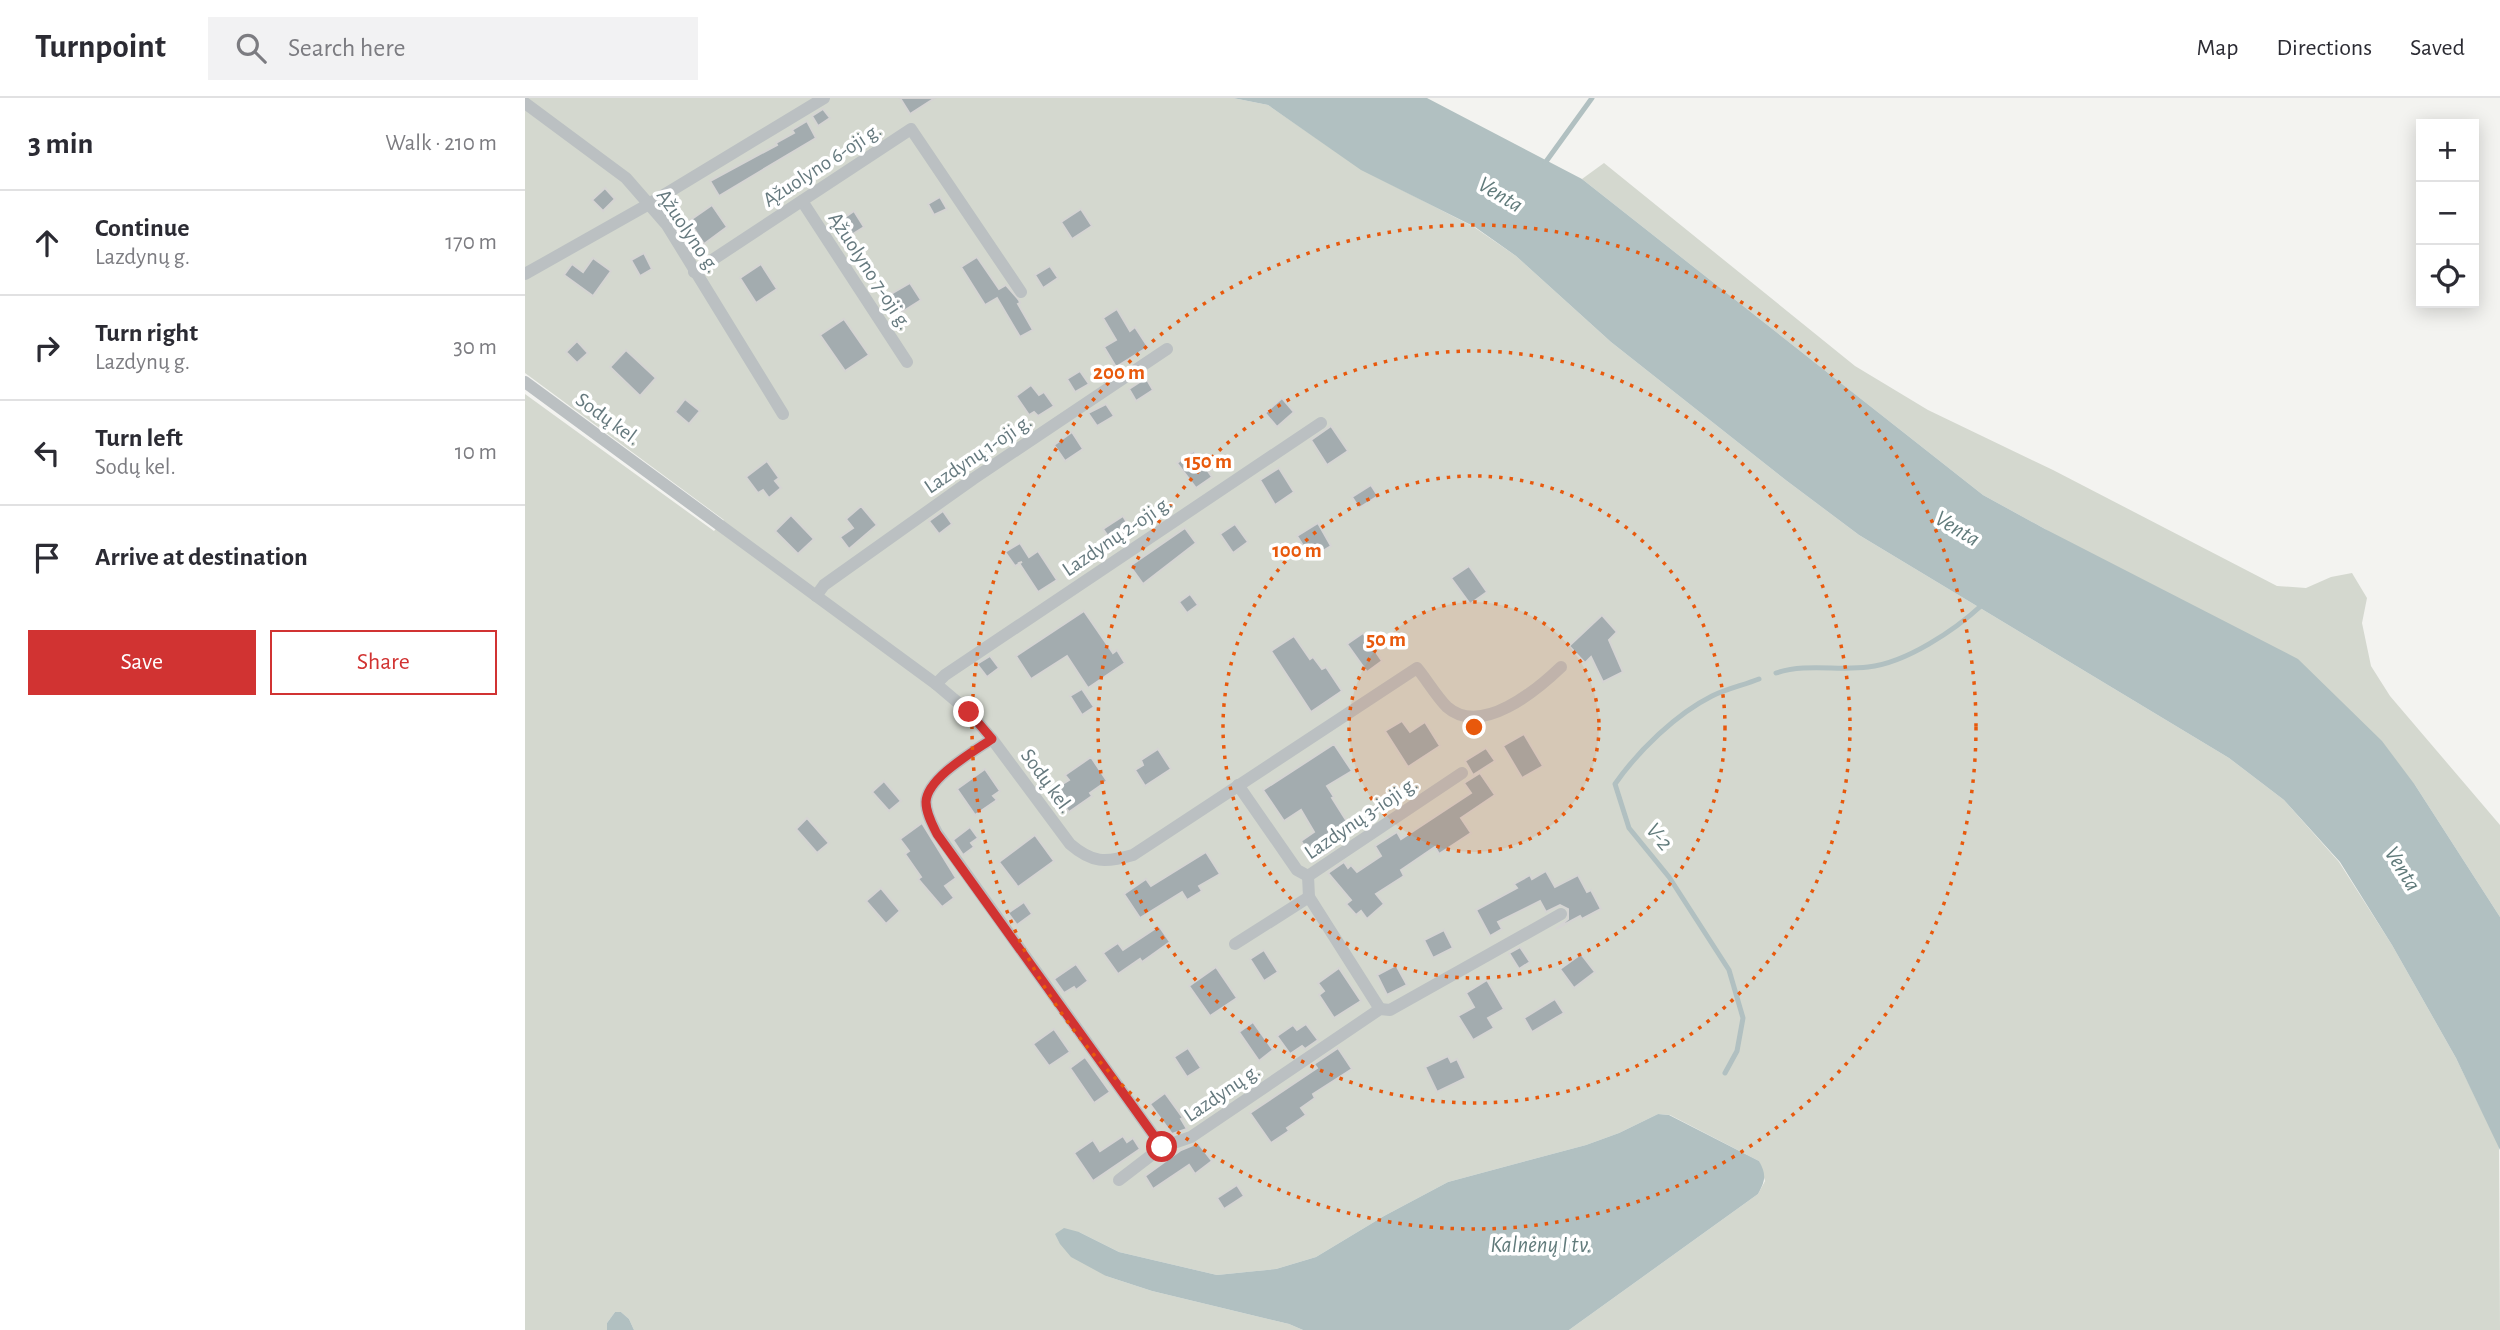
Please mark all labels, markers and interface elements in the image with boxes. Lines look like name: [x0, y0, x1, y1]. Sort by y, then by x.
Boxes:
search box: [208, 17, 698, 80]
icon: search: [232, 29, 270, 67]
text: Turnpoint: [35, 31, 166, 64]
text: Search here: [288, 35, 406, 61]
text: Map: [2196, 36, 2238, 60]
text: Directions: [2276, 36, 2372, 60]
text: Saved: [2410, 36, 2465, 60]
street label: Ąžuolyno 6-oji g.: [759, 119, 885, 211]
map controls: [2416, 119, 2479, 308]
button: +: [2416, 119, 2479, 182]
text: 3 min: [28, 129, 93, 159]
text: Walk · 210 m: [385, 132, 497, 155]
water label: Venta: [1474, 173, 1526, 217]
button: −: [2416, 182, 2479, 245]
street label: Ąžuolyno g.: [653, 186, 723, 276]
street label: Ąžuolyno 7-oji g.: [824, 209, 916, 333]
text: Continue: [95, 215, 190, 241]
icon: ahead: [28, 224, 66, 262]
text: 170 m: [445, 231, 497, 254]
button: locate: [2416, 245, 2479, 308]
text: Lazdynų g.: [95, 246, 190, 269]
text: Turn right: [95, 320, 198, 346]
icon: right: [28, 329, 66, 367]
text: 30 m: [453, 336, 497, 359]
text: Lazdynų g.: [95, 351, 190, 374]
text: 200 m: [1093, 362, 1145, 383]
street label: Sodų kel.: [572, 389, 644, 449]
street label: Lazdynų 1-oji g.: [920, 410, 1036, 498]
text: Turn left: [95, 425, 183, 451]
icon: left: [28, 434, 66, 472]
text: 10 m: [455, 441, 497, 464]
text: 150 m: [1184, 451, 1232, 472]
text: Sodų kel.: [95, 456, 176, 479]
street label: Lazdynų 2-oji g.: [1058, 492, 1176, 580]
water label: Venta: [1931, 507, 1983, 551]
icon: arrive: [28, 539, 66, 577]
text: 100 m: [1272, 540, 1322, 561]
text: Arrive at destination: [95, 544, 308, 570]
text: 50 m: [1366, 629, 1406, 650]
button: Save: [28, 630, 256, 695]
button: Share: [270, 630, 497, 695]
route end: [953, 696, 984, 727]
centre of rings: [1462, 715, 1486, 739]
street label: Sodų kel.: [1017, 745, 1077, 817]
street label: Lazdynų 3-ioji g.: [1301, 773, 1421, 863]
water label: V-2: [1641, 819, 1677, 855]
water label: Venta: [2380, 843, 2424, 895]
street label: Lazdynų g.: [1180, 1060, 1264, 1126]
route start: [1146, 1131, 1177, 1162]
water label: Kalnėnų I tv.: [1490, 1234, 1592, 1257]

